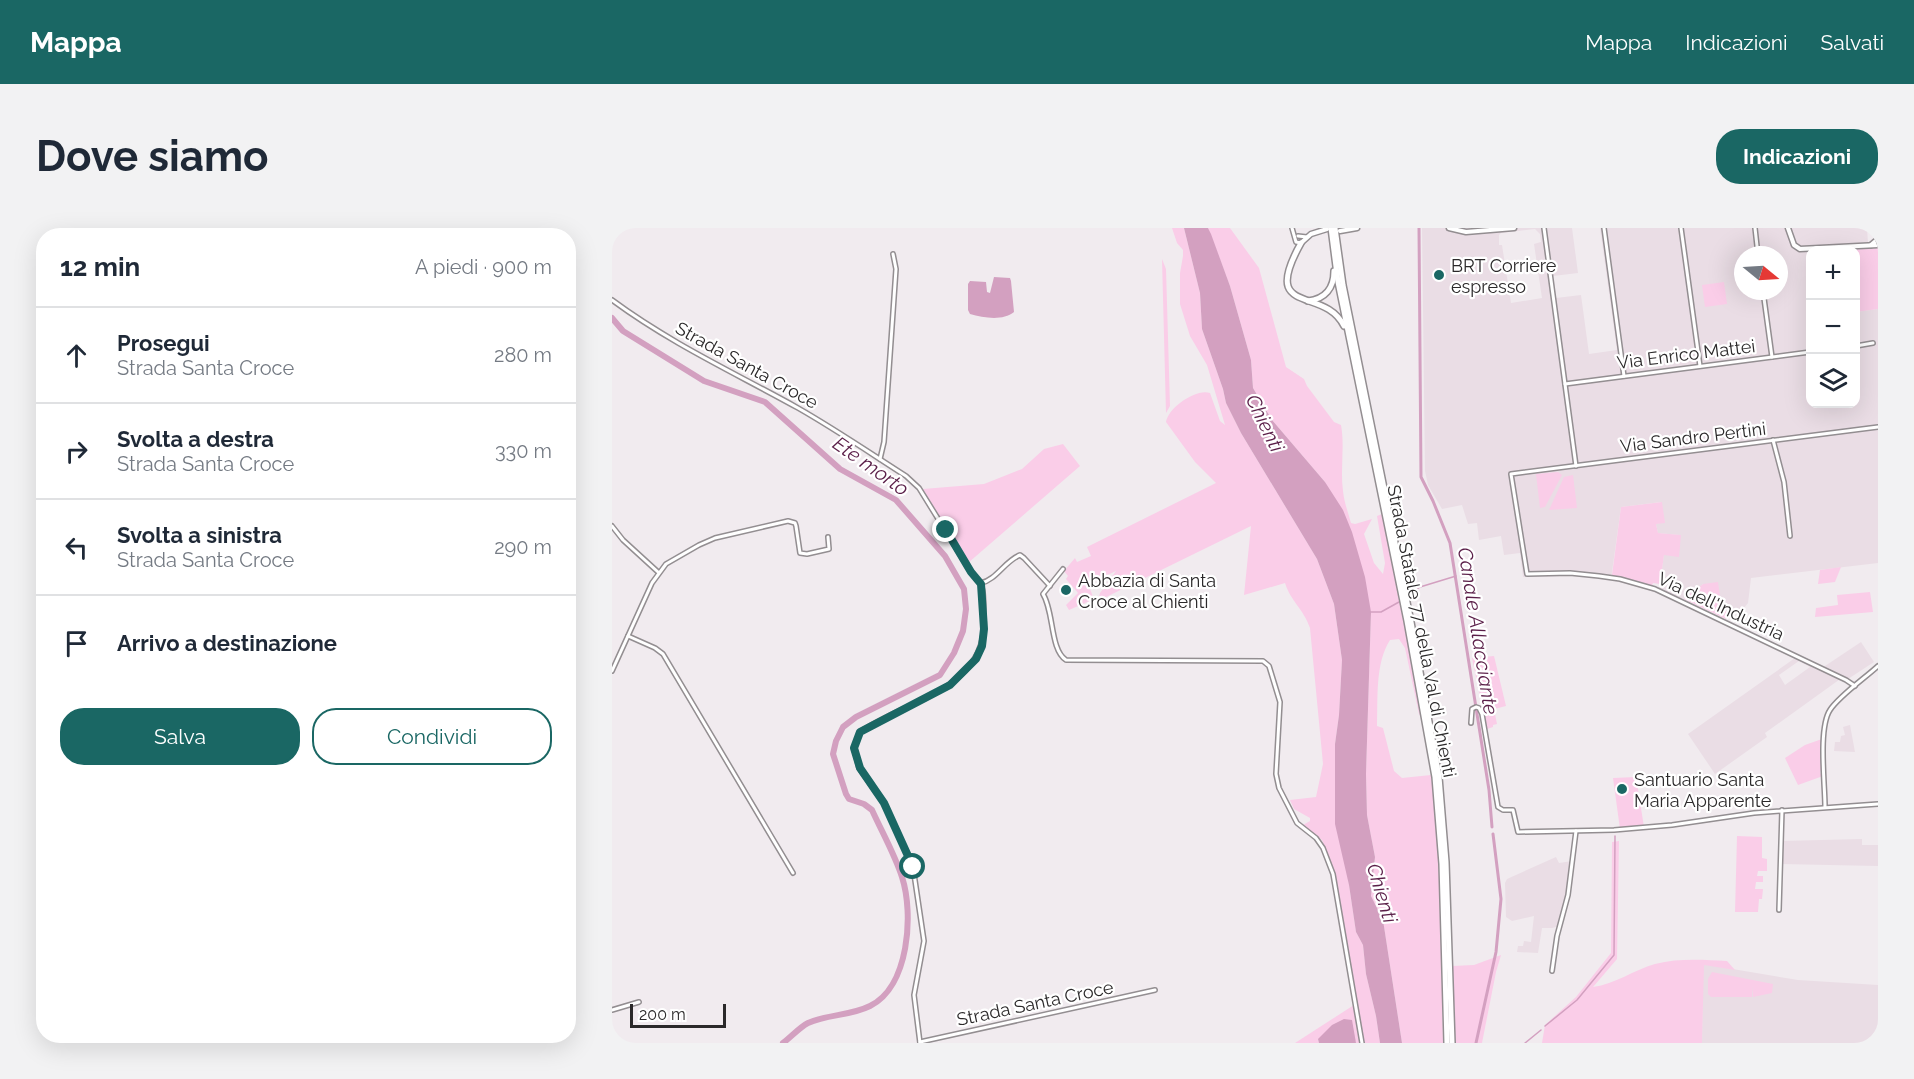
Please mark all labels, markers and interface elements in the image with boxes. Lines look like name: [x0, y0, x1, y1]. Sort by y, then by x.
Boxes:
text: Mappa: [30, 26, 122, 59]
text: Mappa: [1585, 30, 1652, 55]
text: Indicazioni: [1685, 30, 1788, 55]
text: Salvati: [1821, 30, 1884, 55]
button: Indicazioni: [1716, 129, 1878, 184]
text: Dove siamo: [36, 132, 268, 181]
north arrow: [1734, 246, 1788, 300]
map controls: [1806, 246, 1860, 408]
button: +: [1806, 246, 1860, 300]
text: 12 min: [60, 252, 140, 282]
text: A piedi · 900 m: [415, 255, 552, 279]
place label: BRT Corriere espresso: [1451, 255, 1557, 297]
marker: BRT Corriere espresso: [1432, 268, 1446, 282]
button: −: [1806, 300, 1860, 354]
street label: Strada Santa Croce: [672, 317, 822, 413]
text: Prosegui: [117, 330, 210, 356]
street label: Via Enrico Mattei: [1616, 335, 1756, 373]
icon: ahead: [60, 339, 93, 372]
text: 280 m: [494, 343, 552, 367]
button: layers: [1806, 354, 1860, 408]
text: Strada Santa Croce: [117, 356, 294, 380]
water label: Chienti: [1241, 390, 1289, 456]
street label: Via Sandro Pertini: [1619, 418, 1767, 456]
text: Svolta a destra: [117, 426, 274, 452]
water label: Ete morto: [828, 431, 914, 501]
icon: right: [60, 435, 93, 468]
text: 330 m: [495, 439, 552, 463]
text: Strada Santa Croce: [117, 452, 294, 476]
street label: Strada Statale 77 della Val di Chienti: [1383, 483, 1461, 779]
route end: [932, 516, 958, 542]
text: Svolta a sinistra: [117, 522, 282, 548]
icon: left: [60, 531, 93, 564]
text: 290 m: [494, 535, 552, 559]
water label: Canale Allacciante: [1453, 546, 1503, 717]
text: Strada Santa Croce: [117, 548, 294, 572]
street label: Via dell'Industria: [1654, 568, 1788, 644]
place label: Abbazia di Santa Croce al Chienti: [1078, 570, 1216, 612]
marker: Abbazia di Santa Croce al Chienti: [1059, 583, 1073, 597]
icon: arrive: [60, 627, 93, 660]
text: Arrivo a destinazione: [117, 630, 337, 656]
button: Salva: [60, 708, 300, 765]
button: Condividi: [312, 708, 552, 765]
place label: Santuario Santa Maria Apparente: [1634, 769, 1772, 811]
marker: Santuario Santa Maria Apparente: [1615, 782, 1629, 796]
route start: [899, 853, 925, 879]
water label: Chienti: [1362, 860, 1403, 926]
street label: Strada Santa Croce: [955, 976, 1116, 1030]
scale bar: [630, 1001, 726, 1028]
text: 200 m: [639, 1005, 686, 1024]

